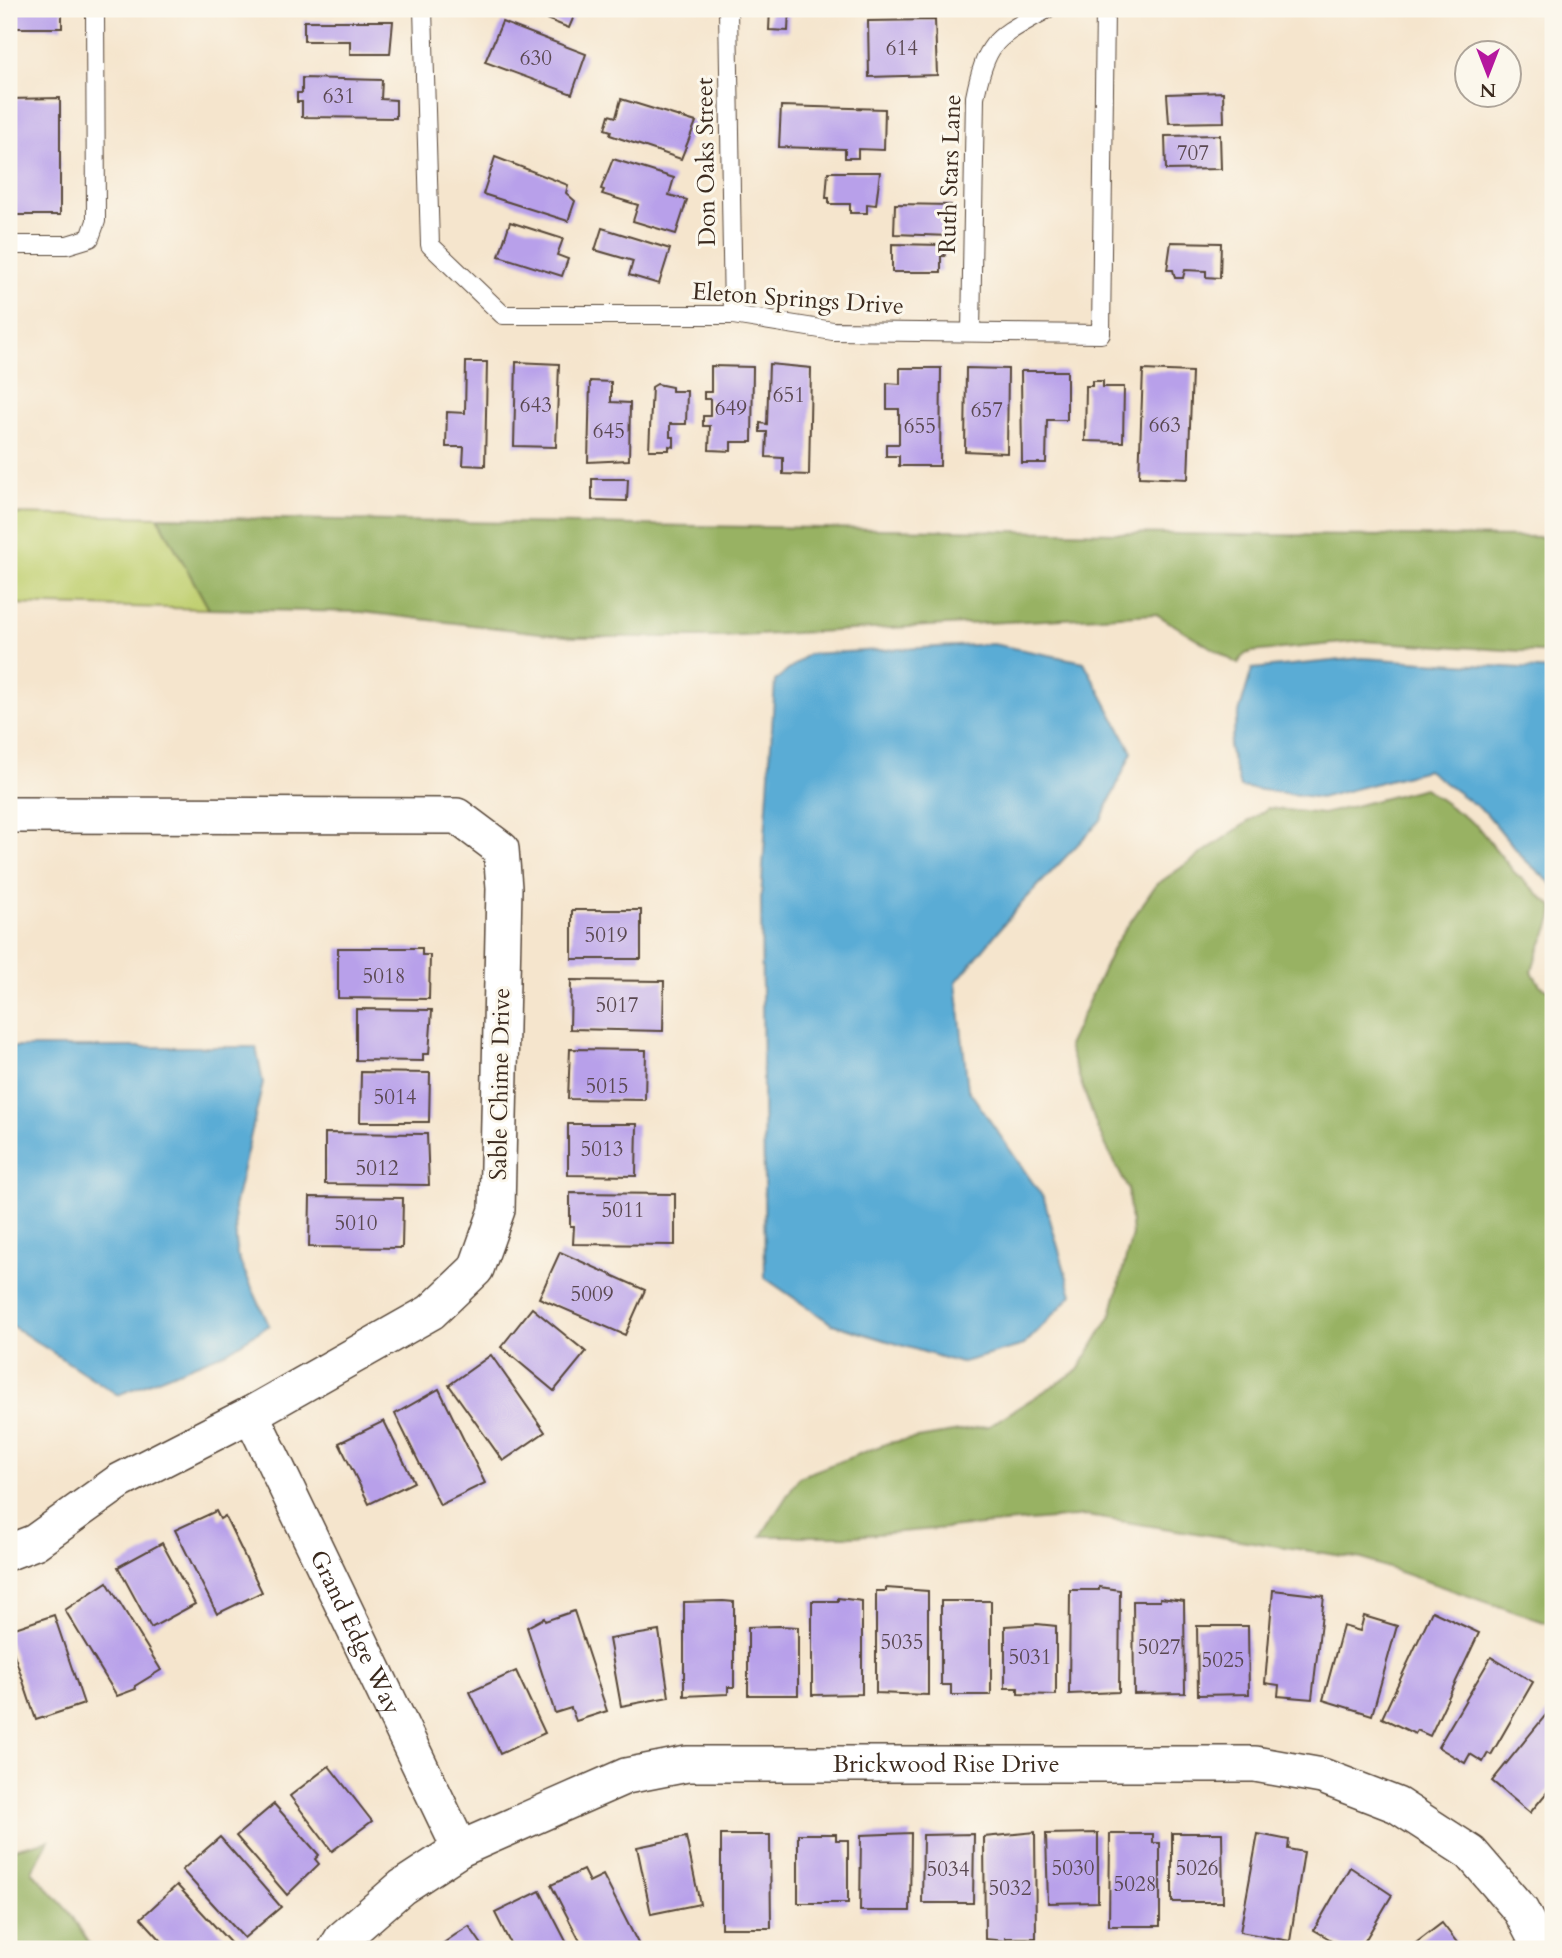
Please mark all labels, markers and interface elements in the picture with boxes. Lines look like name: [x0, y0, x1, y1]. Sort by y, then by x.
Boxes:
house number: 614: [886, 34, 918, 63]
north arrow: [1454, 38, 1524, 108]
house number: 630: [520, 44, 552, 73]
street label: Don Oaks Street: [688, 77, 724, 247]
text: N: [1479, 77, 1496, 103]
house number: 631: [323, 82, 355, 111]
street label: Ruth Stars Lane: [931, 94, 969, 254]
house number: 707: [1177, 139, 1209, 168]
street label: Eleton Springs Drive: [691, 275, 905, 323]
house number: 651: [773, 381, 805, 410]
house number: 643: [520, 391, 552, 420]
house number: 649: [715, 394, 747, 423]
house number: 657: [971, 396, 1003, 425]
house number: 663: [1149, 411, 1181, 440]
house number: 655: [904, 412, 936, 441]
house number: 645: [593, 417, 625, 446]
house number: 5019: [584, 921, 628, 950]
house number: 5018: [362, 962, 406, 991]
street label: Sable Chime Drive: [482, 987, 518, 1181]
house number: 5017: [595, 991, 639, 1020]
house number: 5015: [585, 1072, 629, 1101]
house number: 5014: [373, 1083, 417, 1112]
house number: 5013: [580, 1135, 624, 1164]
house number: 5012: [355, 1154, 399, 1183]
house number: 5011: [601, 1196, 645, 1225]
house number: 5010: [334, 1209, 378, 1238]
house number: 5009: [570, 1280, 614, 1309]
street label: Grand Edge Way: [302, 1544, 410, 1720]
house number: 5035: [880, 1628, 924, 1657]
house number: 5027: [1137, 1633, 1181, 1662]
house number: 5031: [1008, 1643, 1052, 1672]
house number: 5025: [1201, 1646, 1245, 1675]
street label: Brickwood Rise Drive: [833, 1748, 1060, 1781]
house number: 5030: [1051, 1854, 1095, 1883]
house number: 5026: [1175, 1854, 1219, 1883]
house number: 5034: [926, 1855, 970, 1884]
house number: 5028: [1113, 1870, 1157, 1899]
house number: 5032: [988, 1874, 1032, 1903]

